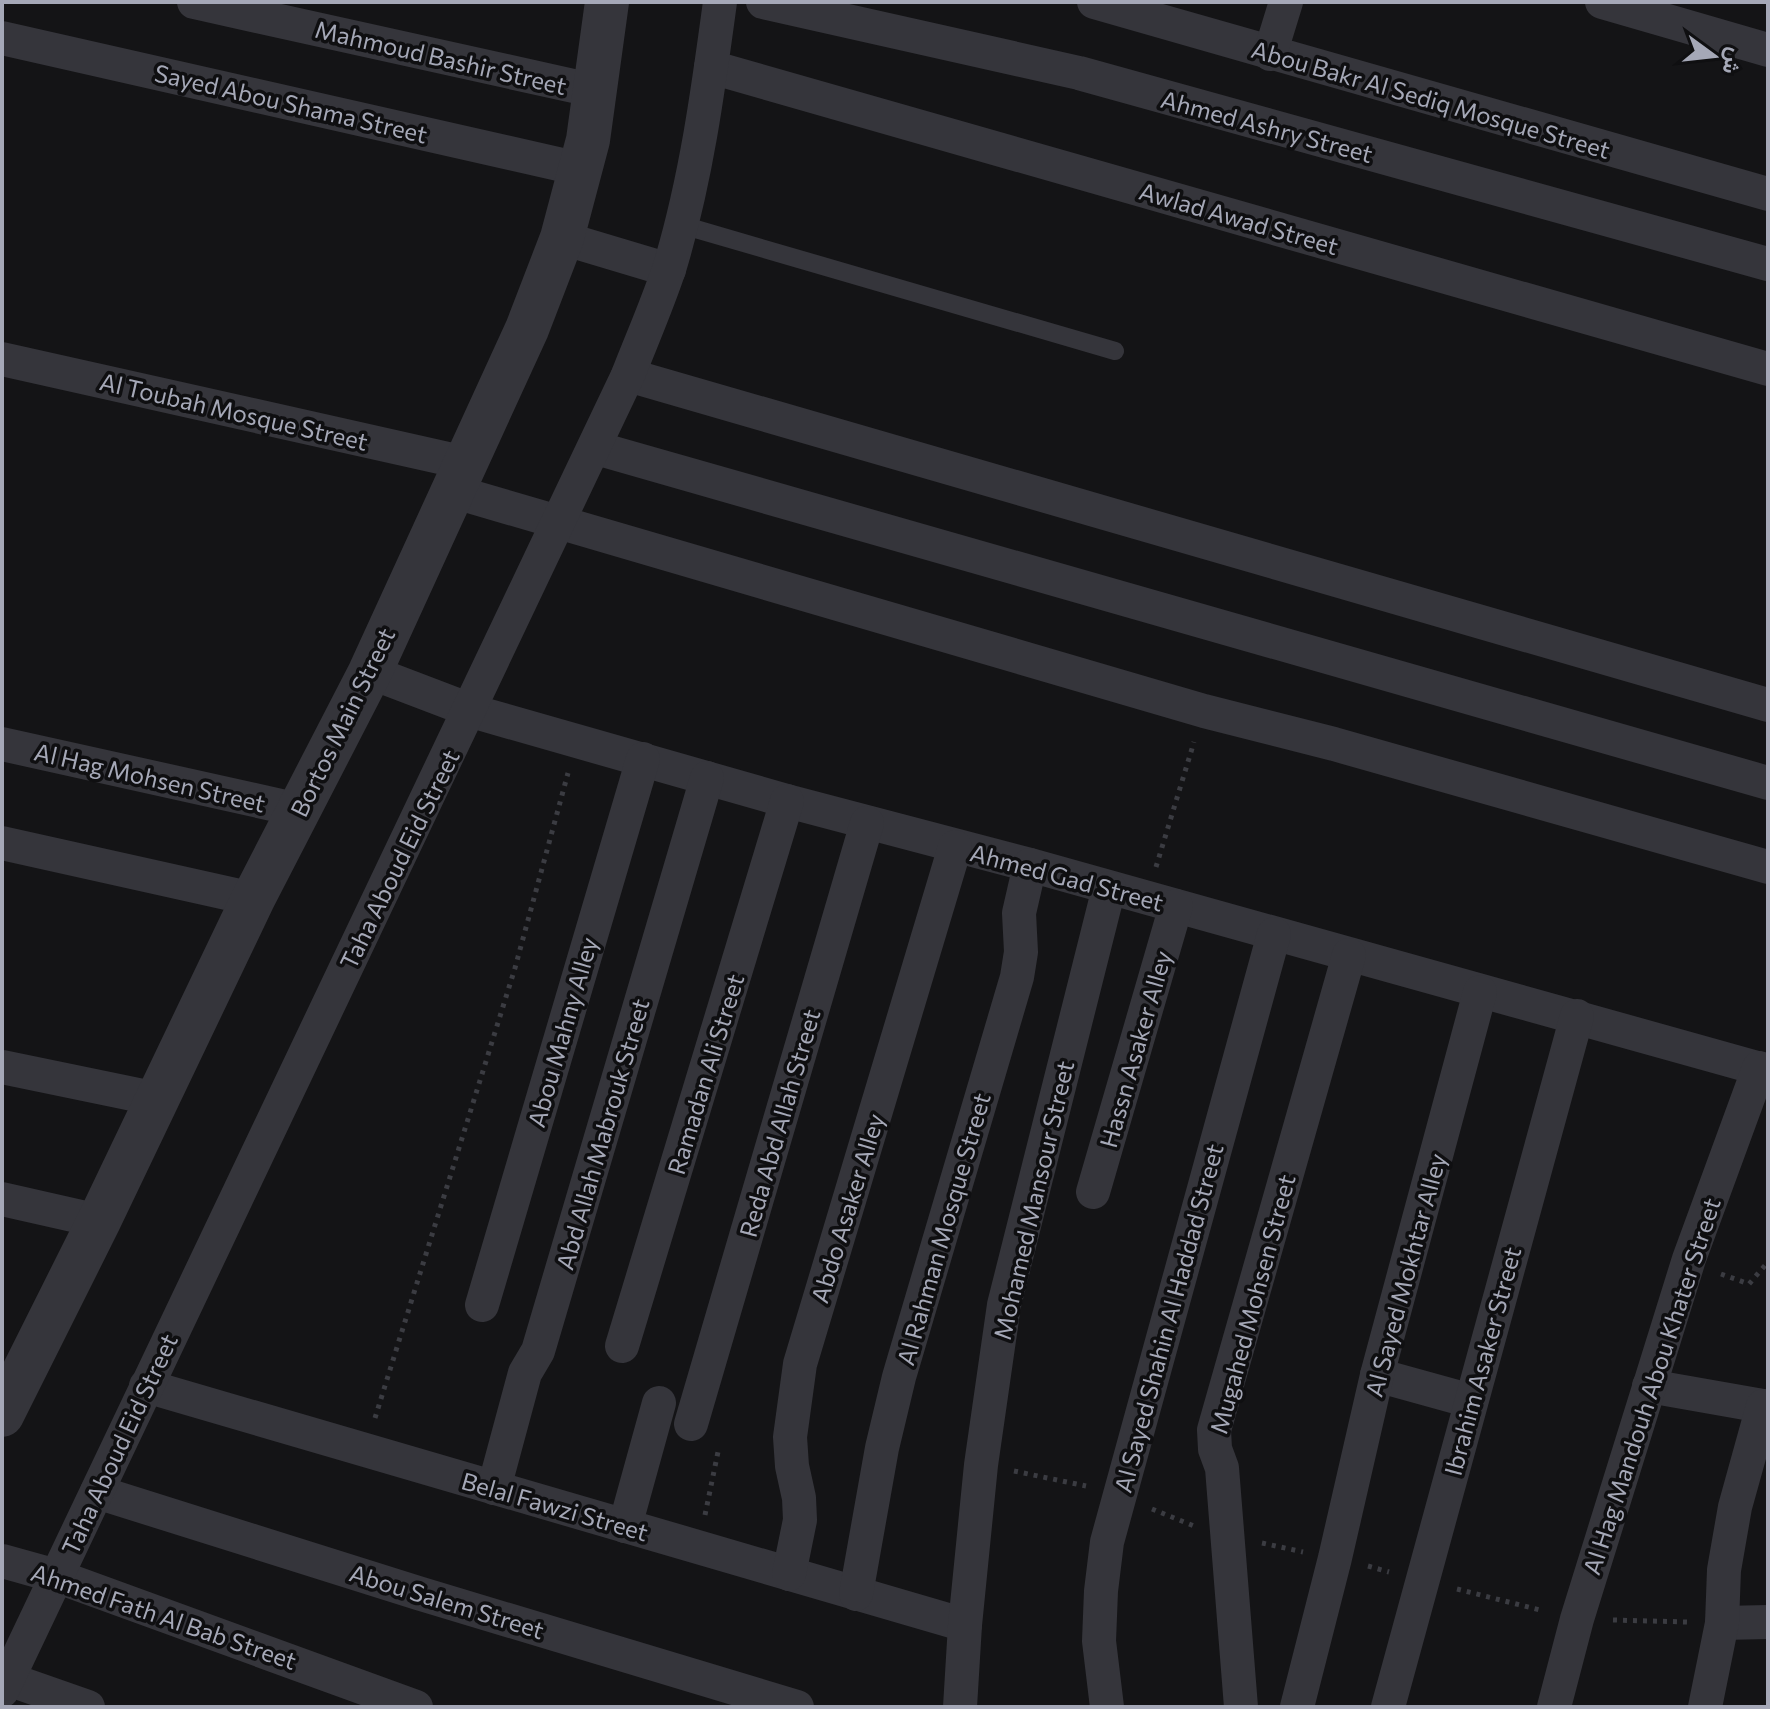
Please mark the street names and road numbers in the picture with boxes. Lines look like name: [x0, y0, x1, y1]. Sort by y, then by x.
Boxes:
street label: Mahmoud Bashir Street: [312, 14, 570, 100]
street label: Abou Bakr Al Sediq Mosque Street: [1248, 34, 1614, 164]
street label: Sayed Abou Shama Street: [152, 58, 430, 149]
street label: Ahmed Ashry Street: [1158, 84, 1376, 168]
street label: Awlad Awad Street: [1136, 176, 1342, 260]
street label: Al Toubah Mosque Street: [97, 366, 371, 456]
street label: Bortos Main Street: [284, 623, 400, 821]
street label: Al Hag Mohsen Street: [32, 736, 268, 818]
street label: Taha Aboud Eid Street: [333, 744, 465, 973]
street label: Ahmed Gad Street: [967, 837, 1167, 917]
street label: Abou Mahny Alley: [521, 934, 603, 1130]
street label: Hassn Asaker Alley: [1093, 947, 1177, 1151]
street label: Ramadan Ali Street: [661, 970, 749, 1178]
street label: Abd Allah Mabrouk Street: [549, 995, 655, 1273]
street label: Reda Abd Allah Street: [733, 1006, 825, 1240]
street label: Mohamed Mansour Street: [987, 1058, 1079, 1342]
street label: Al Rahman Mosque Street: [890, 1089, 996, 1368]
street label: Abdo Asaker Alley: [804, 1110, 890, 1306]
street label: Al Sayed Shahin Al Haddad Street: [1107, 1140, 1229, 1495]
street label: Al Sayed Mokhtar Alley: [1359, 1150, 1451, 1400]
street label: Mugahed Mohsen Street: [1203, 1171, 1301, 1437]
street label: Al Hag Mandouh Abou Khater Street: [1576, 1194, 1726, 1578]
street label: Ibrahim Asaker Street: [1438, 1243, 1527, 1478]
street label: Taha Aboud Eid Street: [55, 1329, 183, 1559]
street label: Belal Fawzi Street: [458, 1465, 652, 1547]
street label: Ahmed Fath Al Bab Street: [28, 1557, 300, 1675]
street label: Abou Salem Street: [346, 1558, 548, 1644]

